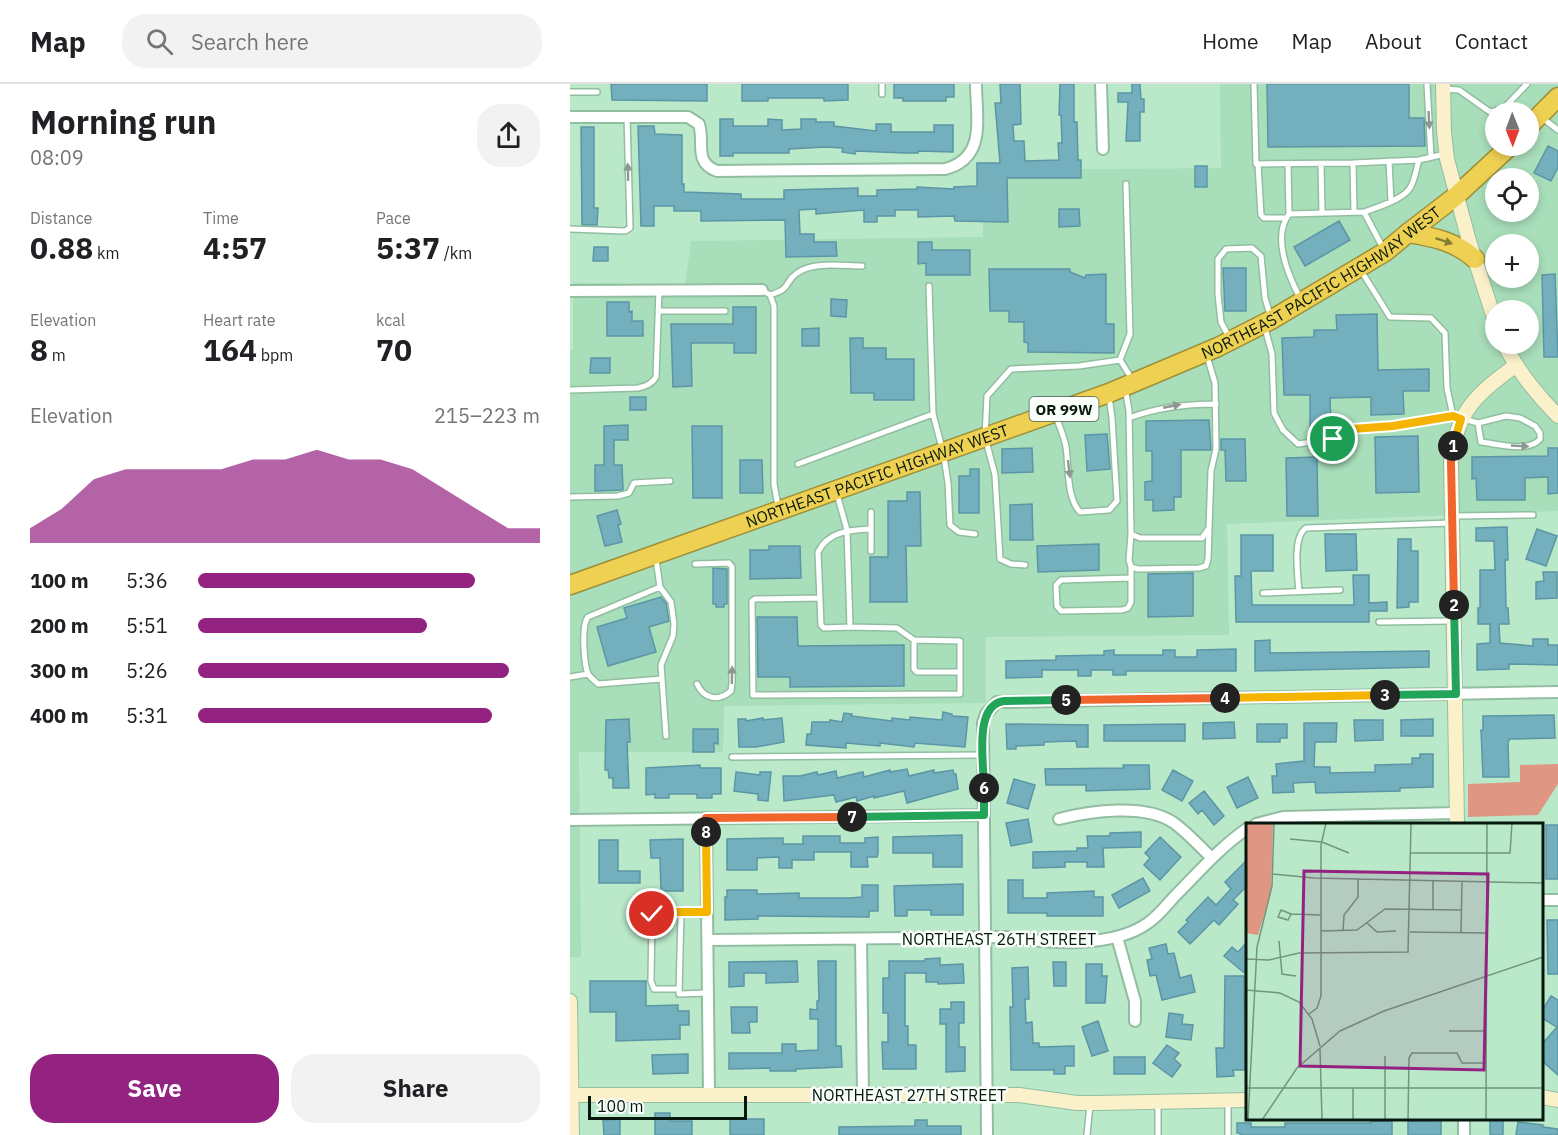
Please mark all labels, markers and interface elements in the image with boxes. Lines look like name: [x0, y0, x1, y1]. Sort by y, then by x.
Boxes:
search box: [122, 14, 542, 68]
text: Map: [30, 23, 86, 60]
icon: search: [143, 25, 176, 58]
text: Search here: [191, 27, 309, 56]
text: Home: [1202, 27, 1259, 55]
text: Map: [1292, 27, 1332, 55]
text: About: [1365, 27, 1422, 55]
text: Contact: [1455, 27, 1528, 55]
text: Morning run: [30, 100, 216, 143]
north arrow: [1485, 102, 1539, 156]
map controls: [1485, 102, 1539, 354]
button: share: [477, 104, 540, 167]
one-way arrow: [1424, 111, 1433, 130]
text: 08:09: [30, 144, 84, 171]
one-way arrow: [624, 163, 633, 182]
button: locate: [1485, 168, 1539, 222]
street label: NORTHEAST PACIFIC HIGHWAY WEST: [1198, 202, 1445, 363]
text: Distance: [30, 208, 92, 228]
text: Time: [203, 208, 239, 228]
text: Pace: [376, 208, 411, 228]
text: 0.88: [30, 228, 93, 267]
text: 4:57: [203, 228, 267, 267]
text: 5:37: [376, 228, 440, 267]
button: +: [1485, 234, 1539, 288]
one-way arrow: [1435, 237, 1453, 246]
text: km: [93, 243, 120, 263]
text: /km: [440, 243, 472, 263]
button: −: [1485, 300, 1539, 354]
text: Elevation: [30, 310, 96, 330]
text: Heart rate: [203, 310, 276, 330]
text: kcal: [376, 310, 405, 330]
text: 8: [30, 330, 48, 369]
text: 164: [203, 330, 257, 369]
text: 70: [376, 330, 412, 369]
text: m: [48, 345, 66, 365]
text: bpm: [257, 345, 293, 365]
road number: OR 99W: [1030, 397, 1098, 421]
one-way arrow: [1162, 401, 1181, 410]
text: Elevation: [30, 402, 113, 429]
text: 215–223 m: [434, 402, 540, 429]
pin: [1307, 413, 1358, 464]
street label: NORTHEAST PACIFIC HIGHWAY WEST: [743, 420, 1011, 532]
icon: arrive: [1316, 422, 1349, 455]
pin: 1: [1438, 431, 1468, 461]
text: 1: [1448, 436, 1458, 456]
one-way arrow: [1510, 441, 1529, 450]
one-way arrow: [1064, 460, 1074, 479]
text: 100 m: [30, 567, 89, 594]
text: 5:36: [126, 567, 168, 594]
pin: 2: [1439, 590, 1469, 620]
text: 2: [1449, 595, 1459, 615]
text: 200 m: [30, 612, 89, 639]
text: 5:51: [126, 612, 168, 639]
text: 300 m: [30, 657, 89, 684]
text: 5:26: [126, 657, 168, 684]
one-way arrow: [727, 666, 737, 685]
pin: 3: [1370, 680, 1400, 710]
pin: 4: [1210, 683, 1240, 713]
pin: 5: [1051, 685, 1081, 715]
text: 3: [1380, 685, 1390, 705]
text: 4: [1220, 688, 1230, 708]
text: 5: [1061, 690, 1071, 710]
text: 400 m: [30, 702, 89, 729]
text: 5:31: [126, 702, 168, 729]
pin: 6: [969, 773, 999, 803]
text: 6: [979, 778, 989, 798]
pin: 7: [837, 802, 867, 832]
text: 7: [847, 807, 857, 827]
pin: 8: [691, 817, 721, 847]
text: 8: [701, 822, 711, 842]
inset map: [1246, 823, 1543, 1120]
pin: [626, 888, 677, 939]
icon: check: [635, 897, 668, 930]
street label: NORTHEAST 26TH STREET: [902, 929, 1096, 949]
button: Save: [30, 1054, 279, 1123]
button: Share: [291, 1054, 540, 1123]
street label: NORTHEAST 27TH STREET: [812, 1085, 1006, 1105]
scale bar: [588, 1093, 747, 1120]
text: 100 m: [597, 1096, 644, 1116]

